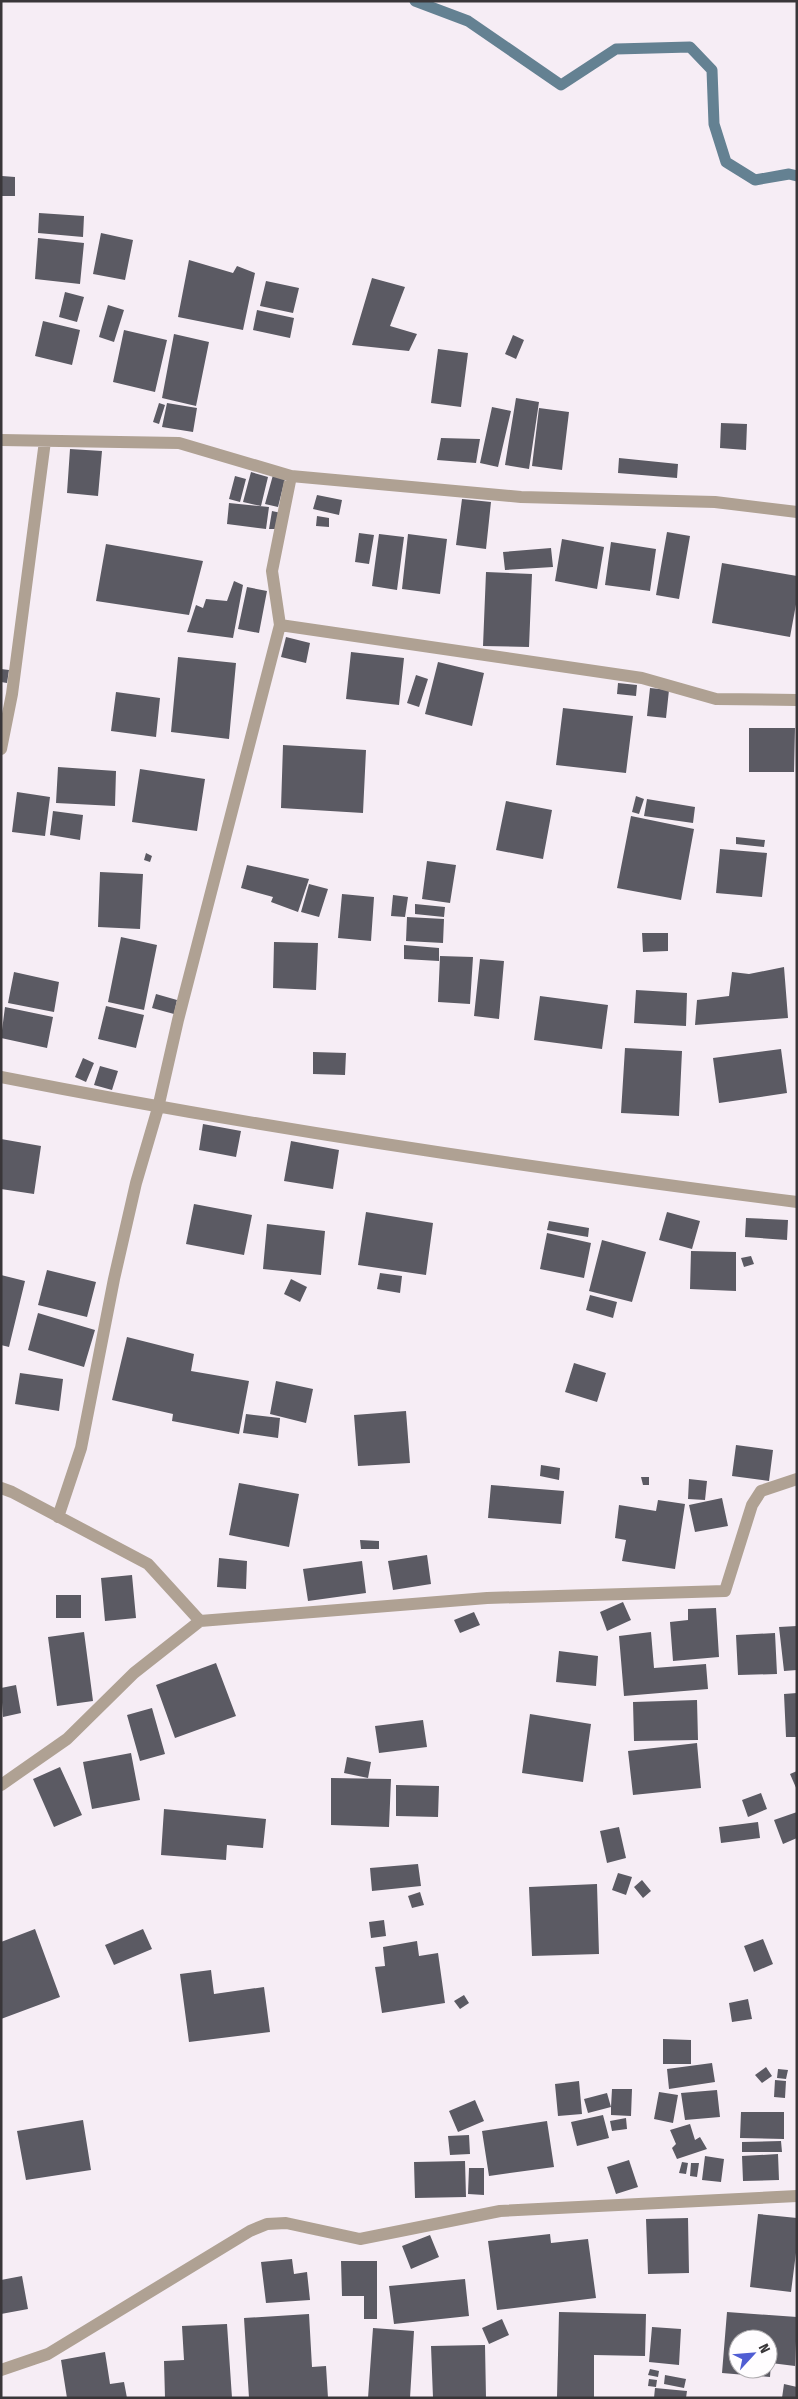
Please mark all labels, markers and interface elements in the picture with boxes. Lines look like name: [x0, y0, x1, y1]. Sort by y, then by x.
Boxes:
north arrow: [728, 2329, 778, 2379]
text: N: [755, 2341, 774, 2356]

